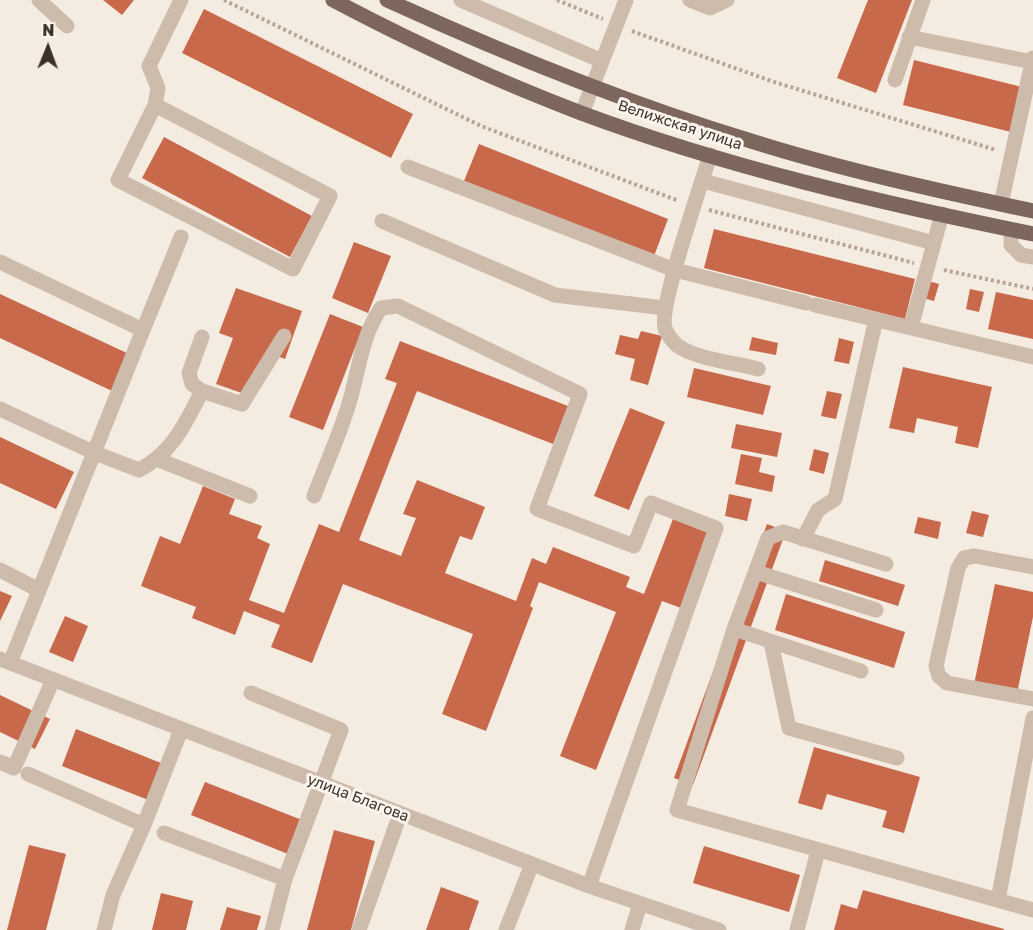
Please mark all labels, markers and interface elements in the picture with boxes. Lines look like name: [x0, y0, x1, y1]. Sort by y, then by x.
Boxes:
north arrow: [18, 18, 78, 78]
text: N: [42, 20, 55, 40]
street label: Велижская улица: [616, 96, 744, 154]
street label: улица Благова: [305, 770, 411, 826]

